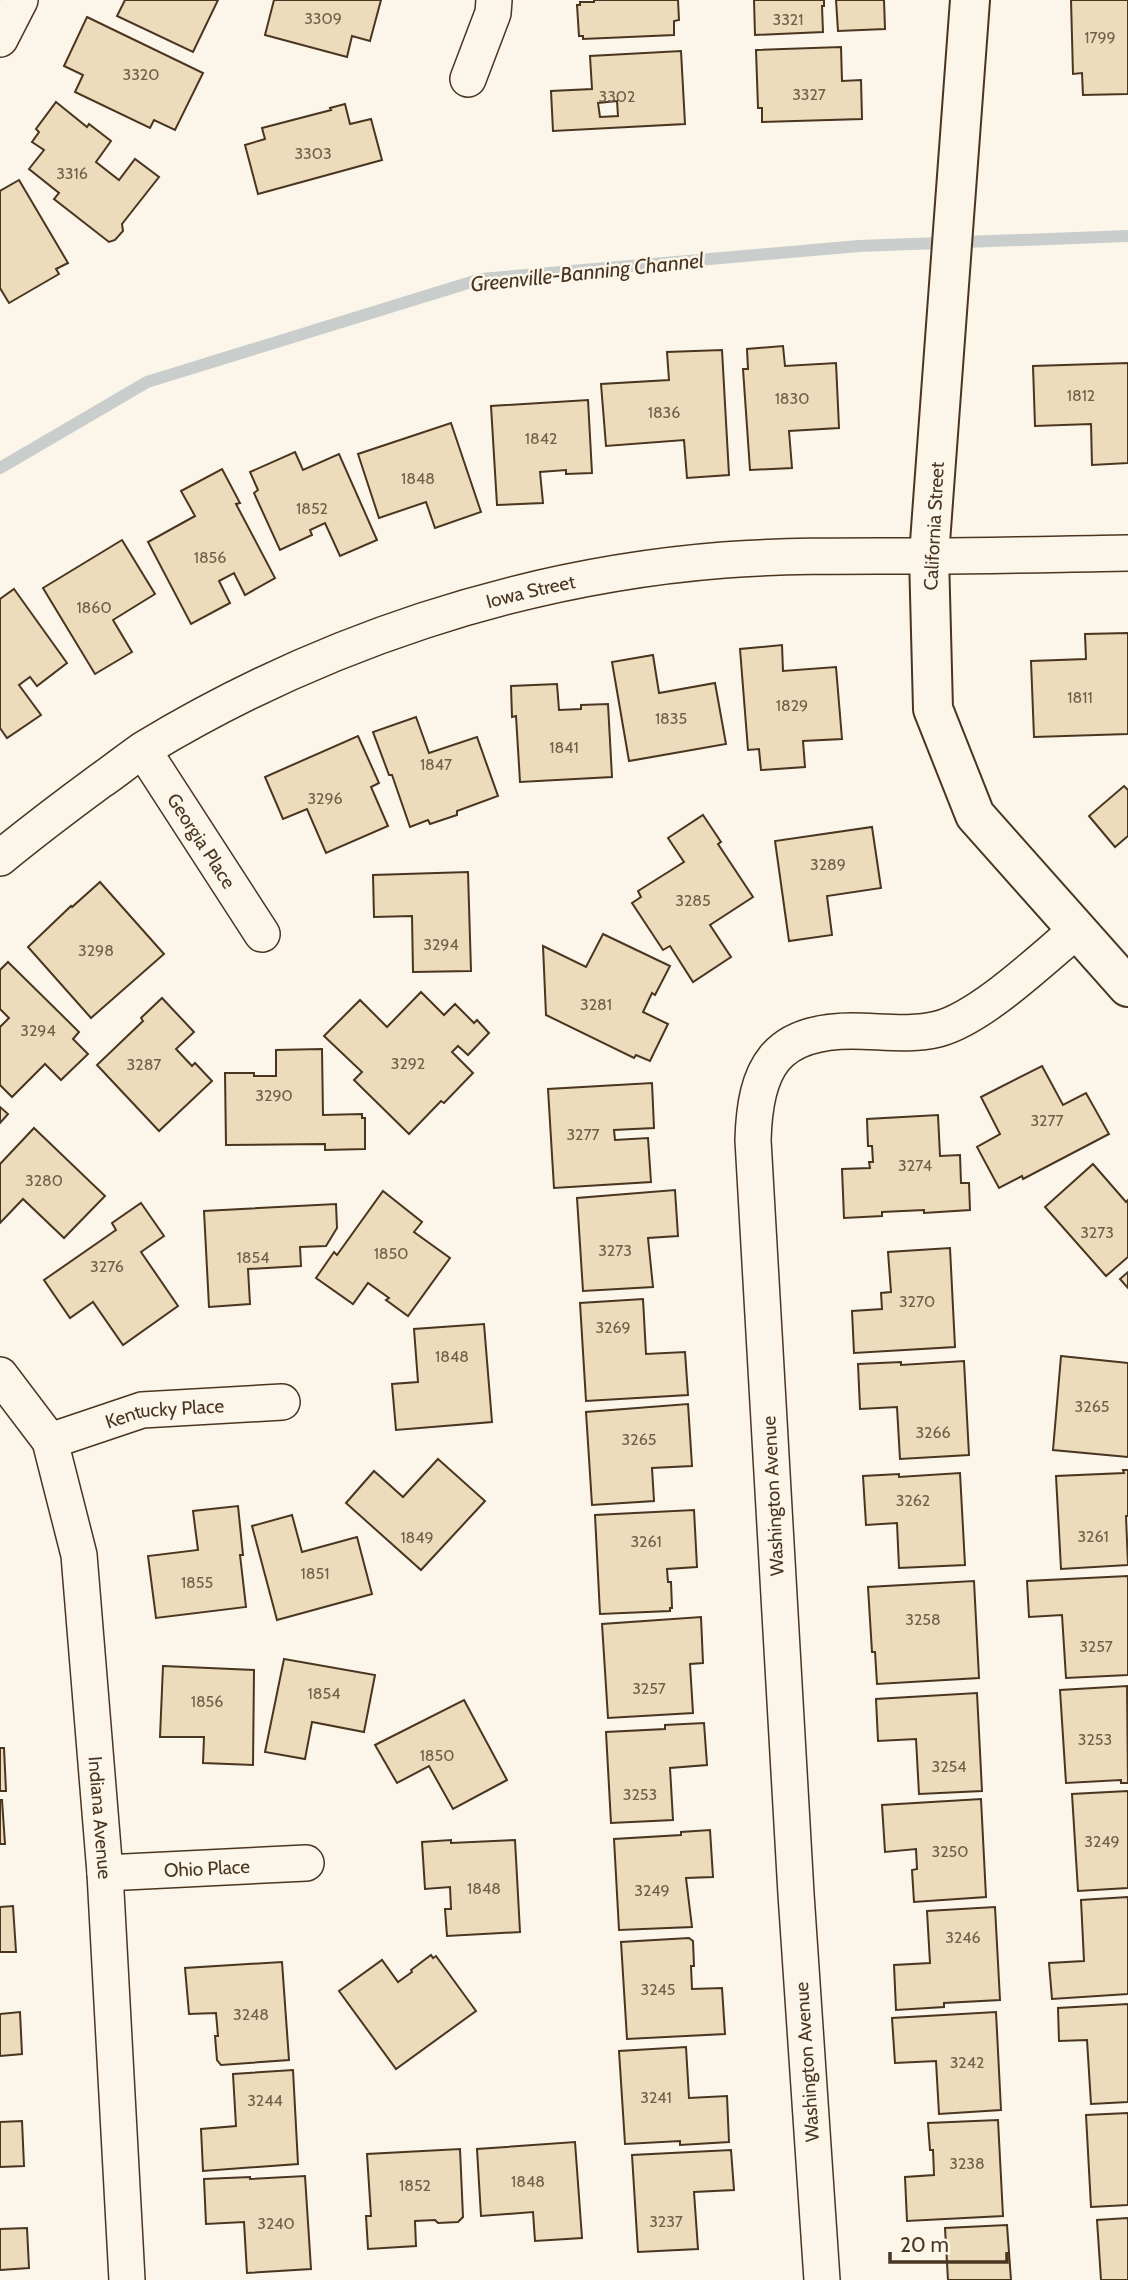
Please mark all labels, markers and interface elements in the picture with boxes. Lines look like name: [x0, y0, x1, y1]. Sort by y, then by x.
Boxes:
house number: 3309: [304, 9, 342, 28]
house number: 3321: [773, 10, 803, 29]
house number: 1799: [1084, 28, 1116, 47]
house number: 3320: [123, 65, 159, 84]
house number: 3327: [792, 85, 826, 104]
house number: 3302: [599, 87, 635, 106]
house number: 3303: [294, 144, 332, 163]
house number: 3316: [56, 164, 88, 183]
water label: Greenville-Banning Channel: [469, 247, 705, 297]
house number: 1812: [1067, 386, 1095, 405]
house number: 1830: [775, 389, 809, 408]
house number: 1836: [648, 403, 680, 422]
house number: 1842: [525, 429, 557, 448]
street label: California Street: [919, 461, 949, 591]
house number: 1848: [401, 469, 435, 488]
house number: 1852: [296, 499, 328, 518]
house number: 1856: [194, 548, 226, 567]
street label: Iowa Street: [483, 569, 578, 613]
house number: 1860: [76, 598, 112, 617]
house number: 1811: [1067, 688, 1093, 707]
house number: 1829: [776, 696, 808, 715]
house number: 1835: [655, 709, 687, 728]
house number: 1841: [549, 738, 579, 757]
house number: 1847: [420, 755, 452, 774]
street label: Georgia Place: [162, 789, 241, 893]
house number: 3296: [307, 789, 343, 808]
house number: 3289: [810, 855, 846, 874]
house number: 3285: [675, 891, 711, 910]
house number: 3294: [423, 935, 459, 954]
house number: 3298: [78, 941, 114, 960]
house number: 3281: [580, 995, 612, 1014]
house number: 3294: [20, 1021, 56, 1040]
house number: 3292: [391, 1054, 425, 1073]
house number: 3287: [127, 1055, 161, 1074]
house number: 3290: [255, 1086, 293, 1105]
house number: 3277: [1030, 1111, 1064, 1130]
house number: 3277: [566, 1125, 600, 1144]
house number: 3274: [898, 1156, 932, 1175]
house number: 3280: [25, 1171, 63, 1190]
house number: 3273: [1080, 1223, 1114, 1242]
house number: 3273: [598, 1241, 632, 1260]
house number: 1850: [374, 1244, 408, 1263]
house number: 1854: [237, 1248, 269, 1267]
house number: 3276: [90, 1257, 124, 1276]
house number: 3270: [899, 1292, 935, 1311]
house number: 3269: [595, 1318, 631, 1337]
house number: 1848: [435, 1347, 469, 1366]
street label: Kentucky Place: [102, 1394, 225, 1433]
house number: 3265: [1075, 1397, 1109, 1416]
street label: Washington Avenue: [757, 1415, 789, 1577]
house number: 3266: [915, 1423, 951, 1442]
house number: 3265: [622, 1430, 656, 1449]
house number: 3262: [896, 1491, 930, 1510]
house number: 3261: [1077, 1527, 1109, 1546]
house number: 1849: [400, 1528, 434, 1547]
house number: 3261: [630, 1532, 662, 1551]
house number: 1851: [301, 1564, 329, 1583]
house number: 1855: [181, 1573, 213, 1592]
house number: 3258: [905, 1610, 941, 1629]
house number: 3257: [1079, 1637, 1113, 1656]
house number: 3257: [632, 1679, 666, 1698]
house number: 1854: [308, 1684, 340, 1703]
house number: 1856: [191, 1692, 223, 1711]
house number: 3253: [1078, 1730, 1112, 1749]
house number: 1850: [420, 1746, 454, 1765]
street label: Indiana Avenue: [84, 1755, 117, 1880]
house number: 3254: [932, 1757, 966, 1776]
house number: 3253: [623, 1785, 657, 1804]
house number: 3249: [1084, 1832, 1120, 1851]
house number: 3250: [932, 1842, 968, 1861]
street label: Ohio Place: [163, 1854, 251, 1882]
house number: 1848: [467, 1879, 501, 1898]
house number: 3249: [634, 1881, 670, 1900]
house number: 3246: [945, 1928, 981, 1947]
house number: 3245: [641, 1980, 675, 1999]
street label: Washington Avenue: [790, 1981, 824, 2143]
house number: 3248: [233, 2005, 269, 2024]
house number: 3242: [950, 2053, 984, 2072]
house number: 3241: [640, 2088, 672, 2107]
house number: 3244: [247, 2091, 283, 2110]
house number: 3238: [949, 2154, 985, 2173]
house number: 1848: [511, 2172, 545, 2191]
house number: 1852: [399, 2176, 431, 2195]
house number: 3237: [649, 2212, 683, 2231]
house number: 3240: [257, 2214, 295, 2233]
scale bar: [890, 2220, 1007, 2264]
text: 20 m: [900, 2232, 949, 2257]

